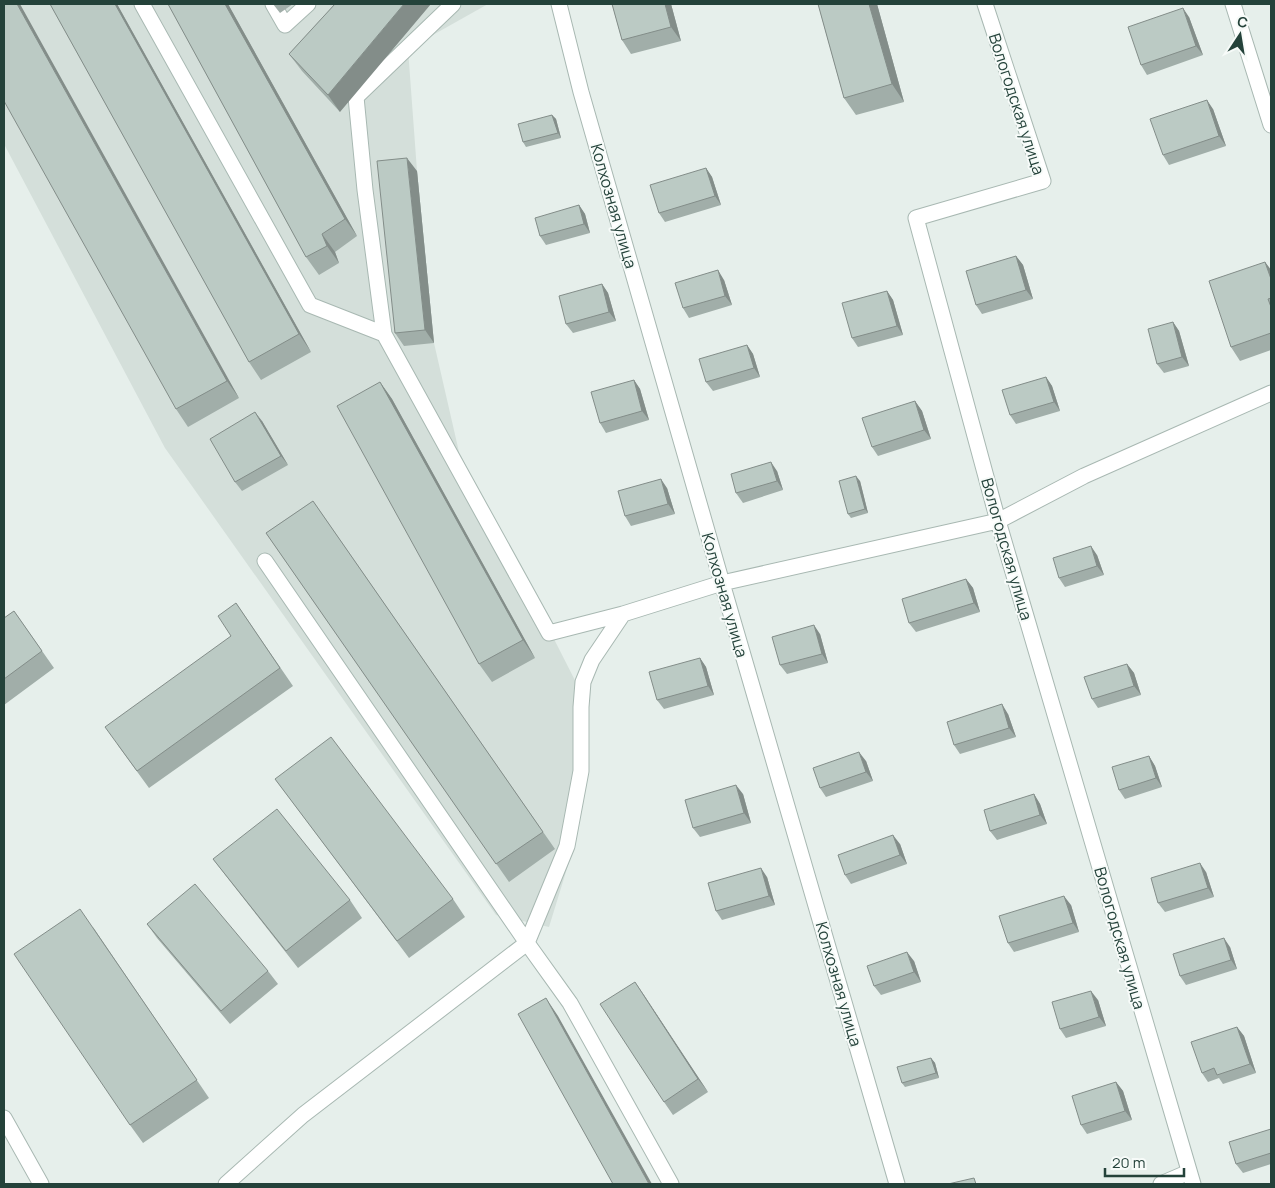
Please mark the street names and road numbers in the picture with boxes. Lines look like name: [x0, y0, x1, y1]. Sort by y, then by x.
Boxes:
street label: Вологодская улица: [984, 31, 1050, 177]
street label: Колхозная улица: [586, 141, 642, 271]
street label: Вологодская улица: [976, 475, 1038, 623]
street label: Колхозная улица: [697, 530, 753, 660]
street label: Вологодская улица: [1089, 864, 1151, 1012]
street label: Колхозная улица: [811, 919, 867, 1049]

